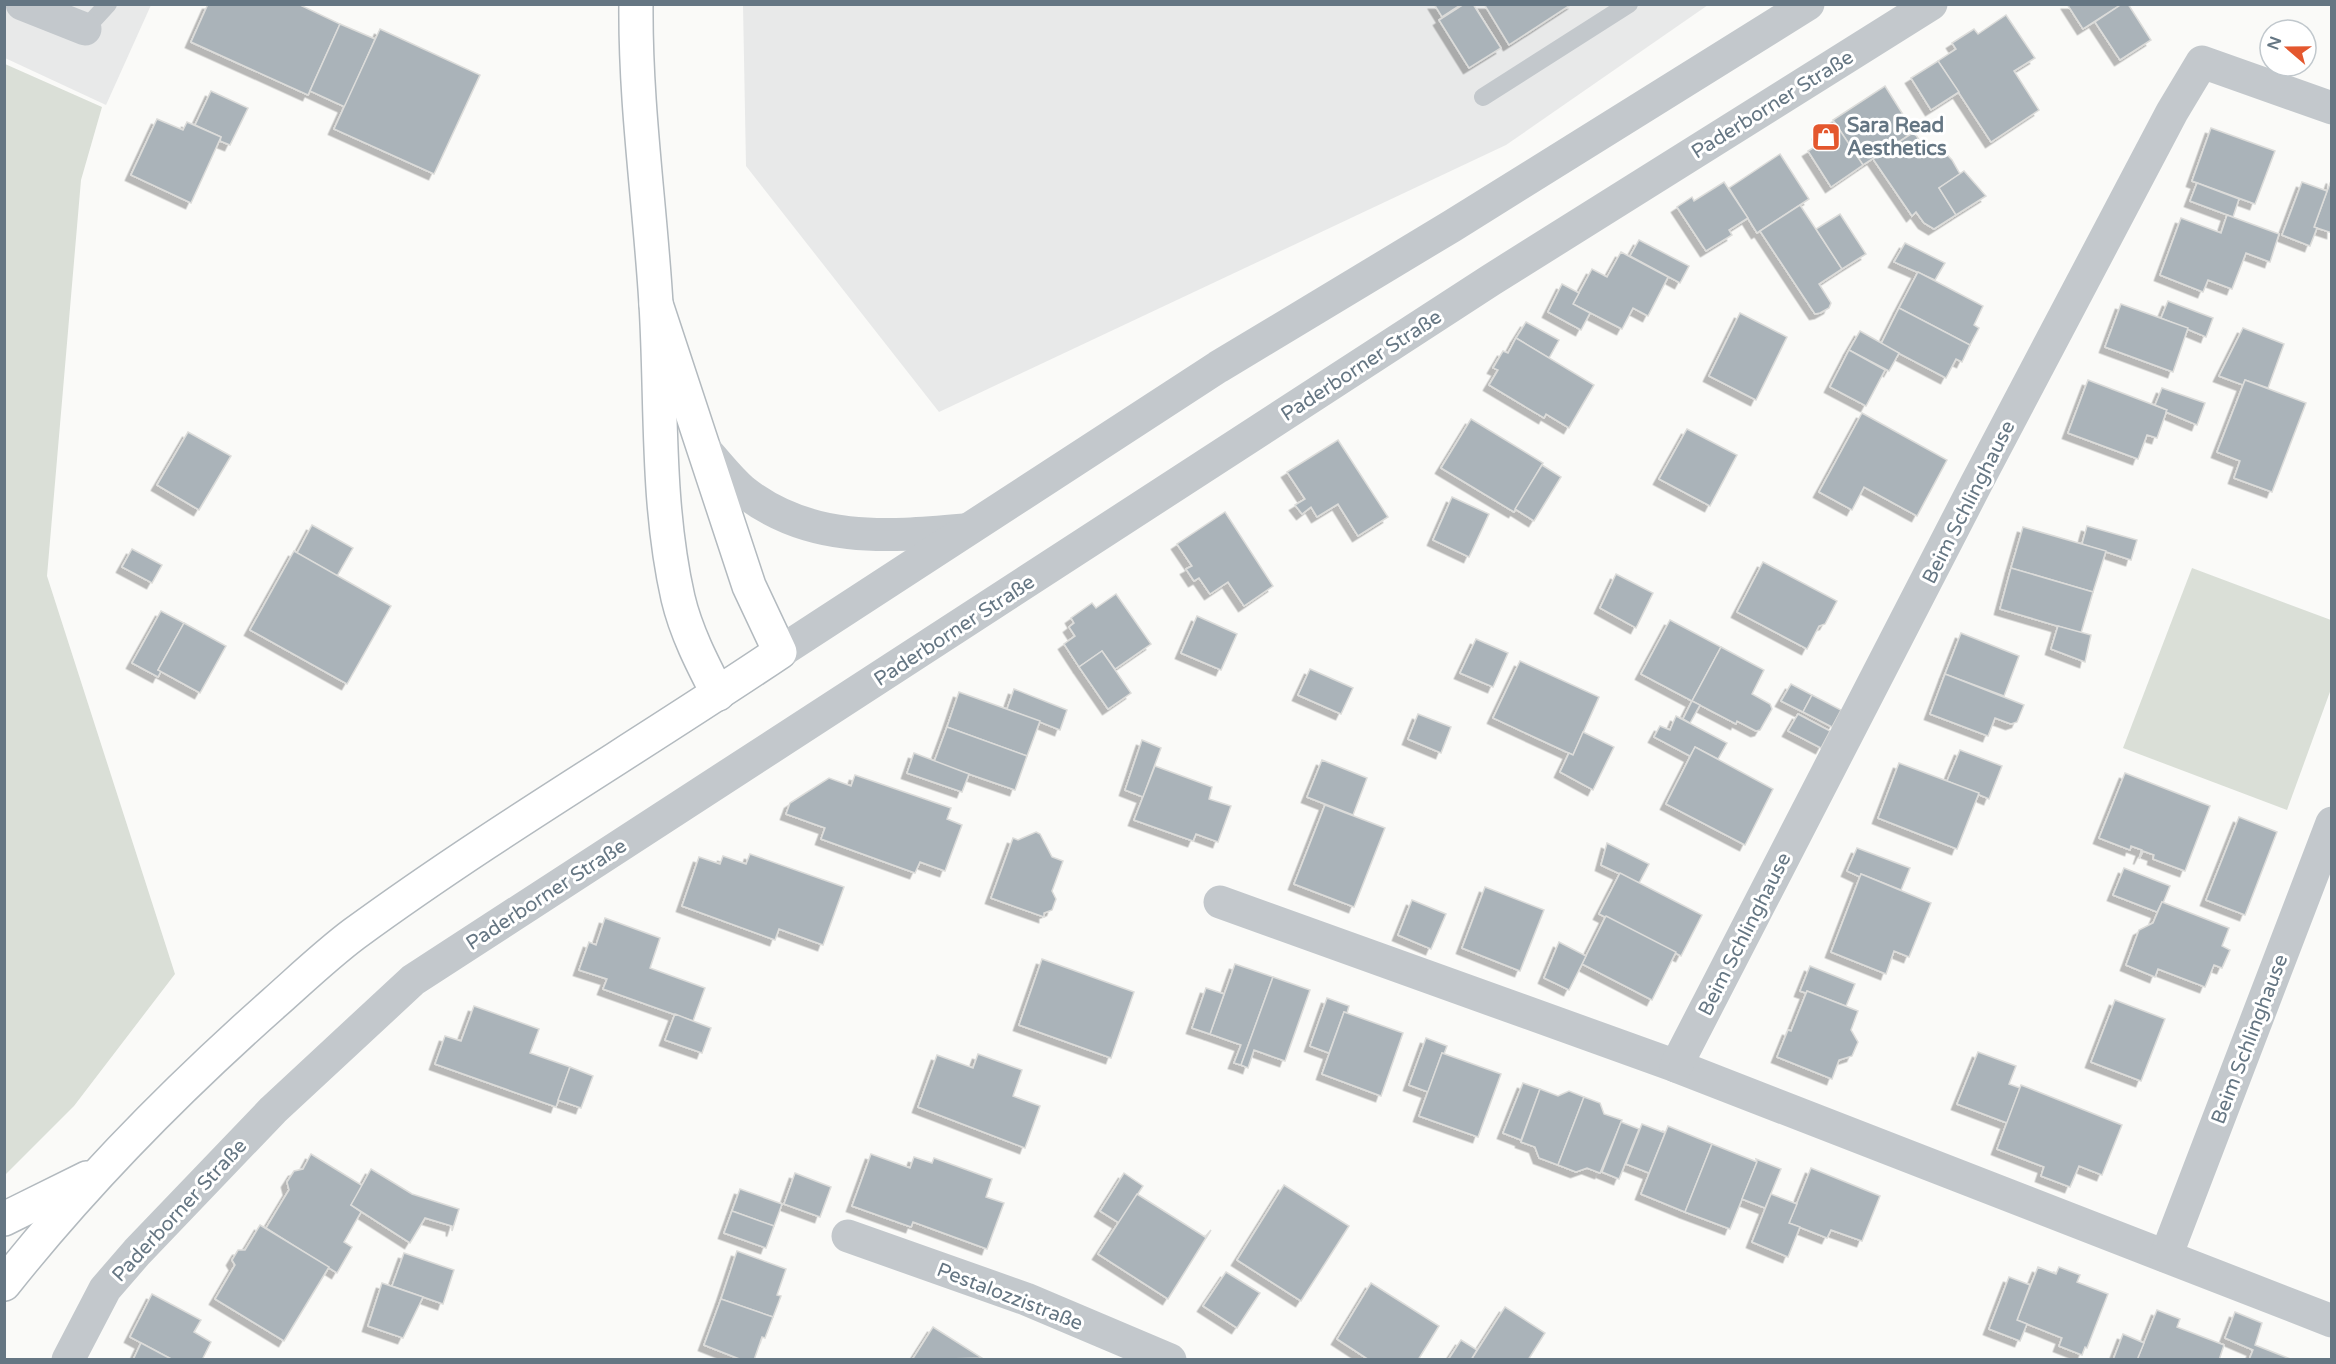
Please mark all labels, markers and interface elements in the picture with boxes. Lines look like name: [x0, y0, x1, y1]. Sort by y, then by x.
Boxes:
north arrow: [2258, 18, 2318, 78]
text: N: [2263, 34, 2286, 53]
street label: Paderborner Straße: [1687, 45, 1858, 164]
place label: Sara Read Aesthetics: [1847, 114, 1947, 161]
shop icon: Sara Read Aesthetics: [1810, 121, 1842, 153]
street label: Paderborner Straße: [1277, 305, 1446, 427]
street label: Beim Schlinghause: [1917, 417, 2020, 588]
street label: Paderborner Straße: [870, 570, 1039, 692]
street label: Paderborner Straße: [462, 834, 631, 956]
street label: Beim Schlinghause: [1693, 849, 1796, 1020]
street label: Beim Schlinghause: [2206, 951, 2293, 1128]
street label: Paderborner Straße: [107, 1134, 252, 1287]
street label: Pestalozzistraße: [933, 1258, 1086, 1336]

